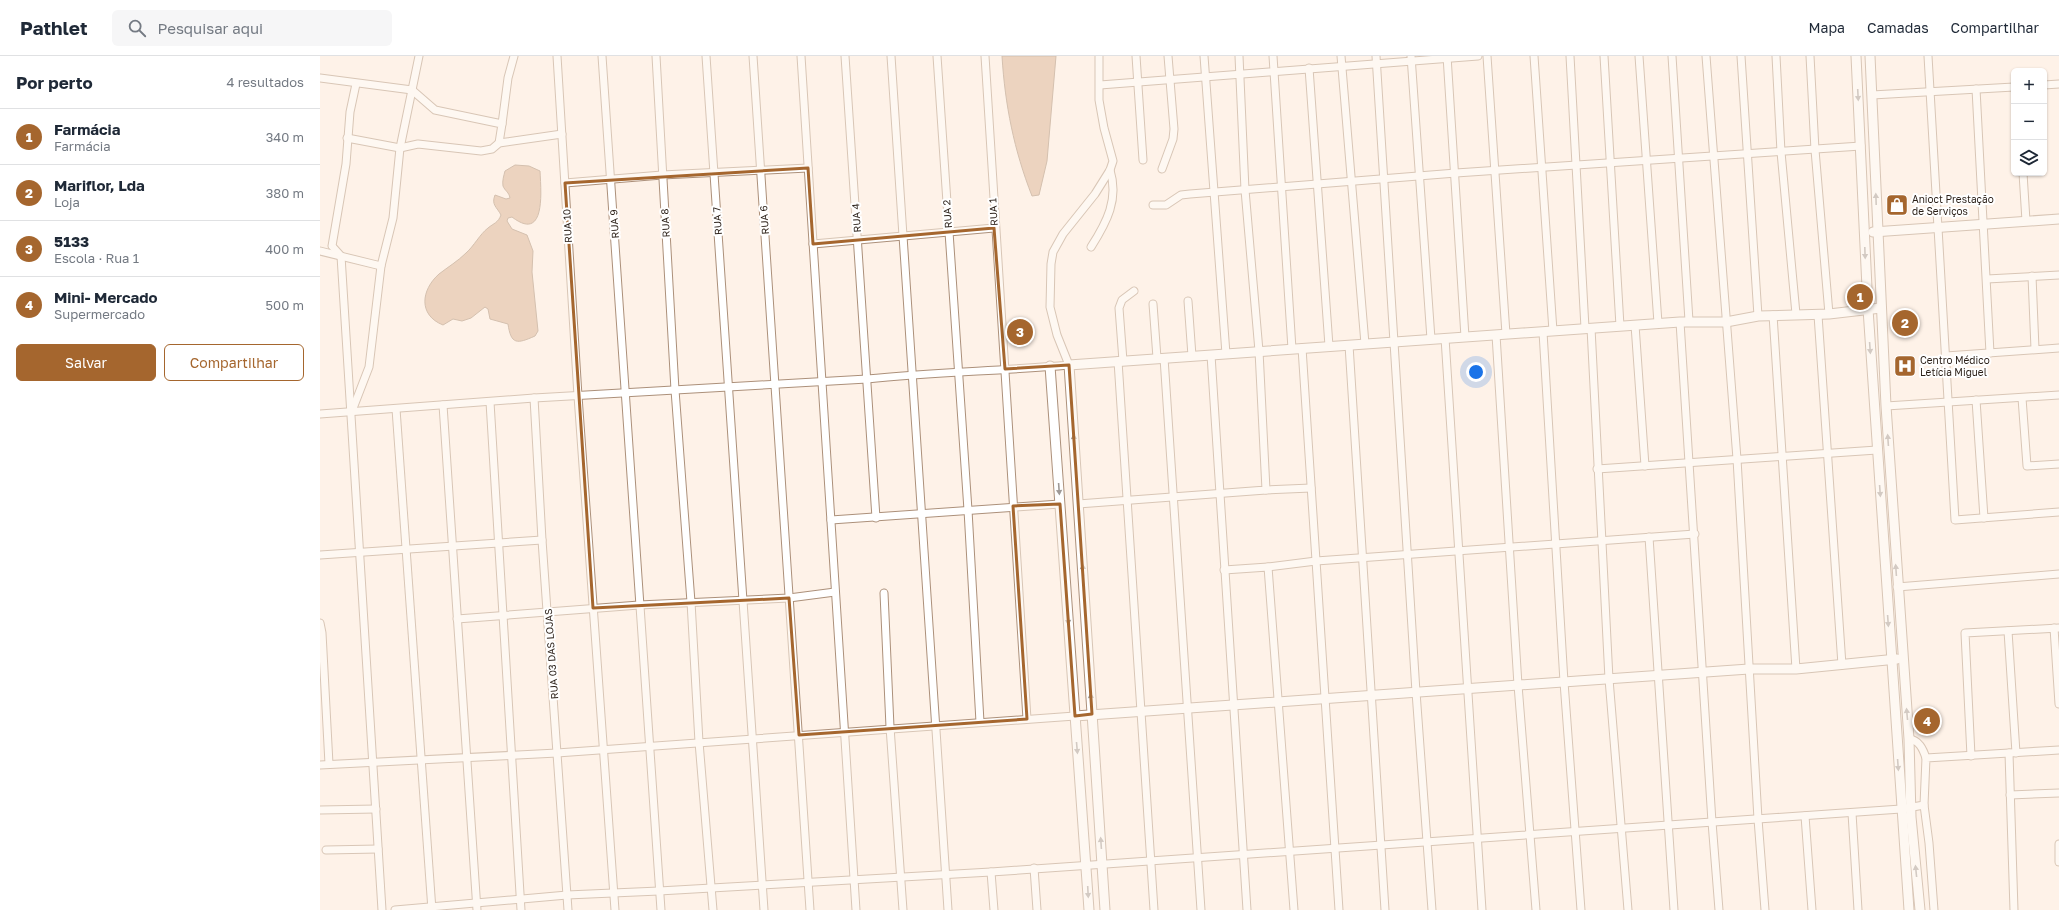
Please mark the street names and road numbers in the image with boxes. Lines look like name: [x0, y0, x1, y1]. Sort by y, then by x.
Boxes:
street label: RUA 1: [986, 198, 1000, 226]
street label: RUA 2: [940, 199, 954, 229]
street label: RUA 4: [849, 203, 863, 233]
street label: RUA 6: [757, 205, 771, 235]
street label: RUA 7: [710, 207, 724, 235]
street label: RUA 8: [658, 208, 672, 238]
street label: RUA 10: [560, 209, 574, 243]
street label: RUA 9: [607, 209, 621, 239]
street label: RUA 03 DAS LOJAS: [542, 608, 560, 700]

